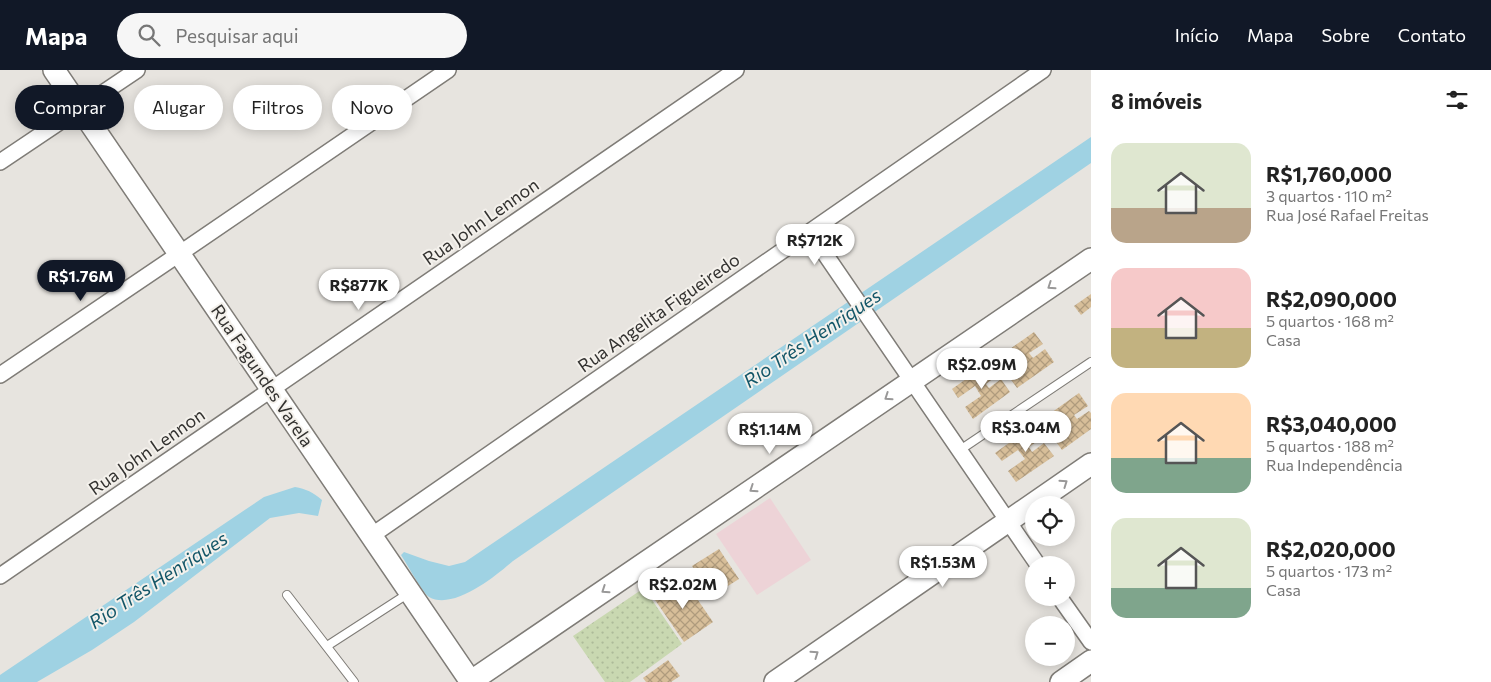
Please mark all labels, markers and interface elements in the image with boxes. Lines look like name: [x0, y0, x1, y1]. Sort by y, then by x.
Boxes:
search box: [117, 13, 467, 58]
text: Mapa: [25, 21, 87, 50]
icon: search: [135, 21, 163, 49]
text: Pesquisar aqui: [175, 24, 299, 47]
text: Início: [1175, 24, 1219, 46]
text: Mapa: [1247, 24, 1293, 46]
text: Sobre: [1321, 24, 1370, 46]
text: Contato: [1398, 24, 1466, 46]
chip: Comprar: [15, 85, 124, 130]
chip: Alugar: [134, 85, 223, 130]
chip: Filtros: [233, 85, 322, 130]
chip: Novo: [332, 85, 412, 130]
icon: filters: [1443, 86, 1471, 114]
text: 8 imóveis: [1111, 88, 1202, 113]
text: R$1,760,000: [1266, 161, 1392, 186]
icon: home: [1151, 163, 1211, 223]
street label: Rua John Lennon: [418, 173, 543, 269]
text: 3 quartos · 110 m²: [1266, 186, 1392, 205]
text: Rua José Rafael Freitas: [1266, 205, 1429, 224]
pin: R$712K: [774, 224, 856, 266]
text: R$712K: [787, 230, 843, 249]
street label: Rua Angelita Figueiredo: [573, 248, 744, 376]
pin: R$1.76M: [35, 260, 127, 302]
text: R$1.76M: [48, 266, 114, 285]
pin: R$877K: [318, 268, 400, 311]
text: R$877K: [330, 275, 388, 294]
one-way arrow: [1047, 280, 1056, 289]
water label: Rio Três Henriques: [739, 283, 885, 392]
text: R$2,090,000: [1266, 286, 1397, 311]
icon: home: [1151, 288, 1211, 348]
street label: Rua Fagundes Varela: [207, 300, 319, 451]
text: 5 quartos · 168 m²: [1266, 311, 1394, 330]
text: Casa: [1266, 330, 1301, 349]
pin: R$2.09M: [936, 348, 1028, 390]
text: R$2.09M: [947, 354, 1017, 373]
one-way arrow: [884, 391, 893, 401]
street label: Rua John Lennon: [84, 403, 209, 499]
pin: R$3.04M: [980, 410, 1072, 453]
text: R$3,040,000: [1266, 411, 1397, 436]
pin: R$1.14M: [724, 412, 816, 455]
icon: home: [1151, 413, 1211, 473]
text: R$3.04M: [991, 417, 1061, 436]
text: R$1.14M: [738, 419, 802, 438]
text: 5 quartos · 188 m²: [1266, 436, 1394, 455]
text: Rua Independência: [1266, 455, 1403, 474]
one-way arrow: [1059, 479, 1068, 489]
one-way arrow: [749, 483, 759, 492]
map controls: [1025, 496, 1075, 666]
button: locate: [1025, 496, 1075, 546]
water label: Rio Três Henriques: [84, 526, 232, 633]
text: R$2,020,000: [1266, 536, 1396, 561]
icon: home: [1151, 538, 1211, 598]
pin: R$1.53M: [897, 546, 989, 588]
text: R$1.53M: [910, 552, 976, 571]
button: +: [1025, 556, 1075, 606]
text: 5 quartos · 173 m²: [1266, 561, 1392, 580]
pin: R$2.02M: [637, 568, 729, 610]
text: R$2.02M: [649, 574, 717, 593]
text: Casa: [1266, 580, 1301, 599]
one-way arrow: [601, 584, 610, 593]
button: −: [1025, 616, 1075, 666]
one-way arrow: [809, 651, 819, 660]

